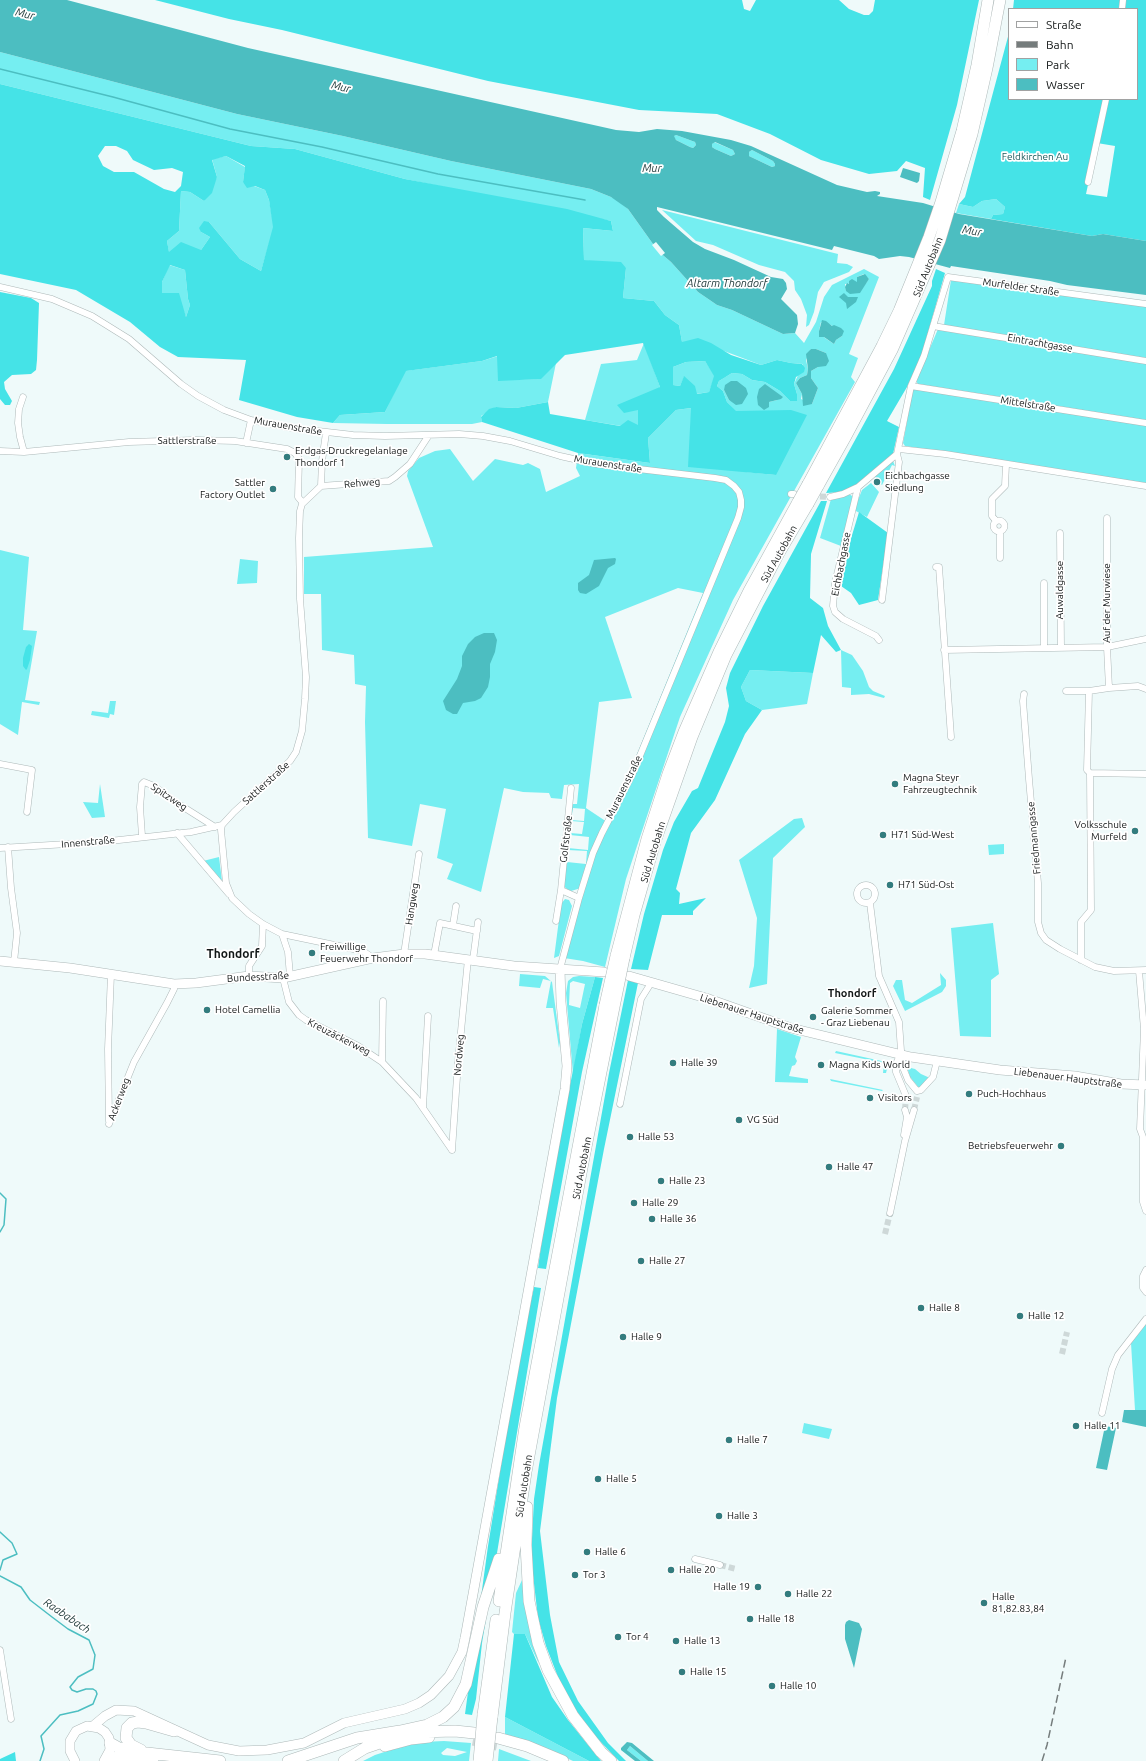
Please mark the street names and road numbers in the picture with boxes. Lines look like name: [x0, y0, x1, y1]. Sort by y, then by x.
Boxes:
street label: Süd Autobahn: [911, 235, 945, 299]
street label: Murfelder Straße: [982, 276, 1060, 298]
street label: Eintrachtgasse: [1006, 331, 1074, 355]
street label: Mittelstraße: [999, 394, 1057, 414]
street label: Murauenstraße: [253, 414, 323, 438]
street label: Sattlerstraße: [158, 435, 216, 447]
street label: Murauenstraße: [573, 453, 643, 475]
street label: Rehweg: [343, 475, 381, 491]
street label: Süd Autobahn: [758, 523, 800, 585]
street label: Eichbachgasse: [829, 531, 853, 597]
street label: Auwaldgasse: [1054, 561, 1066, 619]
street label: Auf der Murwiese: [1101, 563, 1113, 643]
street label: Murauenstraße: [603, 753, 645, 821]
street label: Sattlerstraße: [240, 759, 292, 807]
street label: Spitzweg: [149, 781, 189, 813]
street label: Friedmanngasse: [1025, 801, 1043, 875]
street label: Golfstraße: [557, 815, 575, 863]
street label: Süd Autobahn: [638, 820, 668, 884]
street label: Innenstraße: [61, 834, 115, 850]
street label: Hangweg: [403, 882, 421, 926]
street label: Bundesstraße: [227, 969, 289, 985]
street label: Liebenauer Hauptstraße: [698, 991, 806, 1037]
street label: Kreuzäckerweg: [306, 1016, 372, 1058]
street label: Nordweg: [451, 1034, 467, 1076]
street label: Liebenauer Hauptstraße: [1013, 1065, 1123, 1091]
street label: Ackerweg: [105, 1076, 133, 1122]
street label: Süd Autobahn: [570, 1136, 594, 1200]
street label: Süd Autobahn: [513, 1454, 535, 1518]

